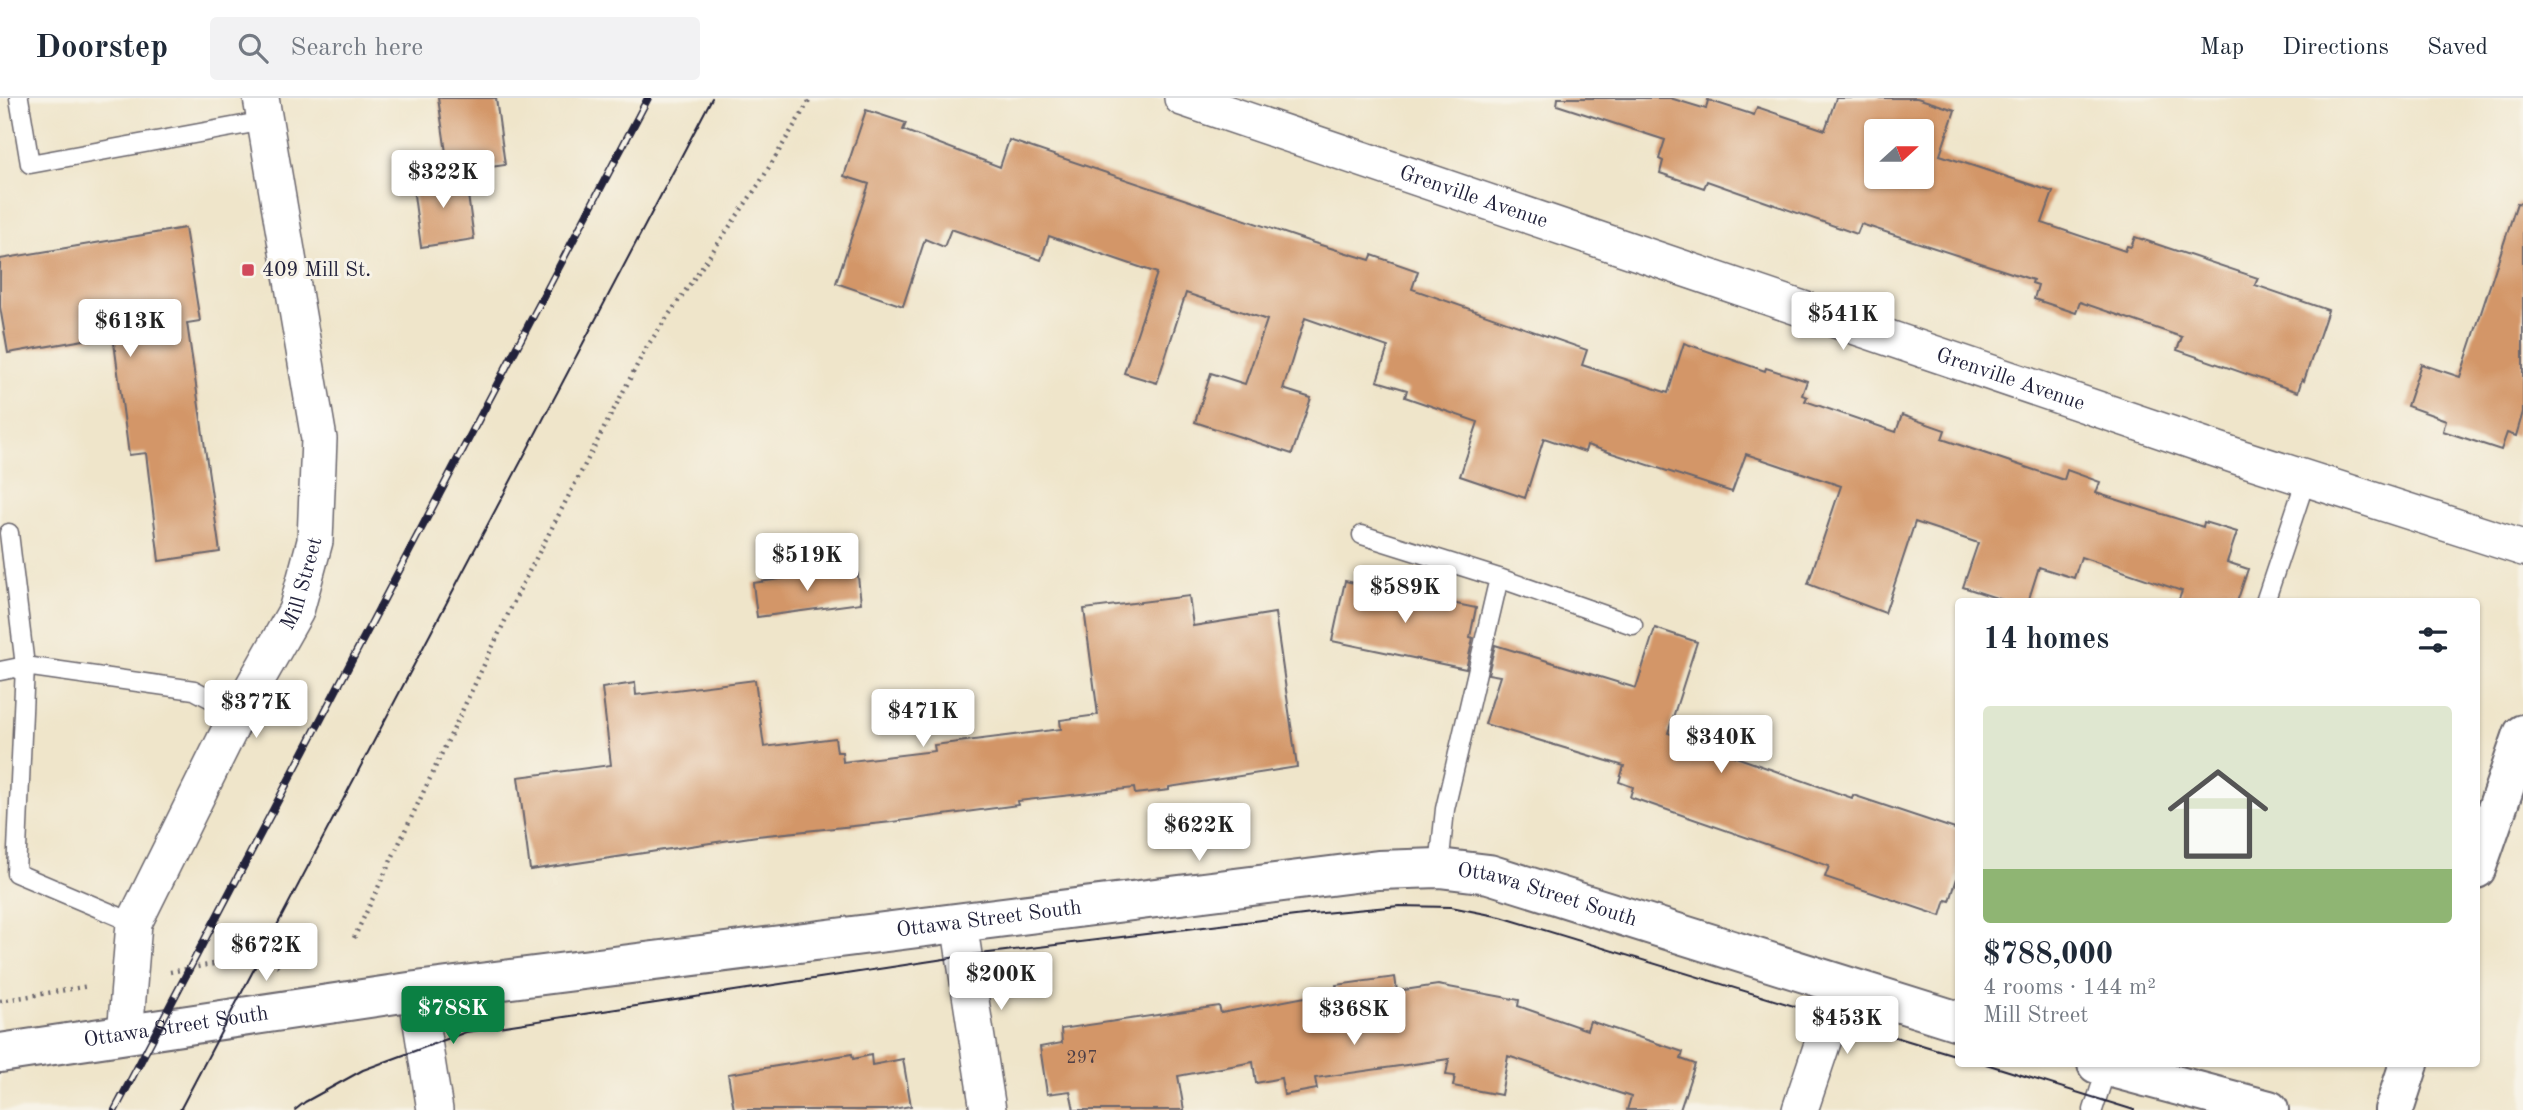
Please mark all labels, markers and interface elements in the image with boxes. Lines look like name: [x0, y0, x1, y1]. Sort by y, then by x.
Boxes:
search box: [210, 17, 700, 80]
icon: search: [234, 29, 272, 67]
text: Doorstep: [35, 32, 168, 65]
text: Search here: [290, 35, 423, 61]
text: Map: [2200, 36, 2244, 60]
text: Directions: [2282, 36, 2389, 60]
text: Saved: [2427, 36, 2488, 60]
north arrow: [1864, 119, 1934, 189]
map controls: [1864, 119, 1934, 189]
pin: $322K: [394, 150, 492, 210]
text: $322K: [407, 161, 479, 184]
street label: Grenville Avenue: [1397, 162, 1551, 232]
place label: 409 Mill St.: [262, 260, 371, 281]
marker: 409 Mill St.: [240, 262, 256, 278]
pin: $541K: [1794, 292, 1892, 352]
pin: $613K: [81, 300, 179, 359]
text: $541K: [1807, 303, 1879, 326]
text: $613K: [94, 310, 166, 333]
street label: Grenville Avenue: [1934, 344, 2087, 414]
pin: $519K: [758, 533, 856, 593]
street label: Mill Street: [277, 535, 326, 634]
text: $519K: [771, 544, 843, 567]
pin: $589K: [1356, 566, 1454, 625]
text: $589K: [1369, 576, 1441, 599]
icon: filters: [2414, 621, 2452, 659]
text: 14 homes: [1983, 625, 2109, 655]
pin: $377K: [207, 680, 305, 740]
pin: $471K: [874, 690, 972, 749]
text: $377K: [220, 691, 292, 714]
text: $471K: [887, 700, 959, 723]
pin: $340K: [1672, 716, 1770, 775]
text: $340K: [1685, 726, 1757, 749]
icon: home: [2155, 751, 2281, 877]
pin: $622K: [1150, 804, 1248, 863]
text: $622K: [1163, 814, 1235, 837]
street label: Ottawa Street South: [1456, 860, 1640, 930]
street label: Ottawa Street South: [895, 897, 1083, 941]
pin: $672K: [217, 924, 315, 983]
text: $672K: [230, 934, 302, 957]
text: $788,000: [1983, 940, 2113, 970]
pin: $200K: [952, 953, 1050, 1012]
text: $200K: [965, 963, 1037, 986]
text: 4 rooms · 144 m²: [1983, 976, 2156, 999]
pin: $788K: [404, 986, 502, 1046]
pin: $368K: [1305, 988, 1403, 1047]
pin: $453K: [1798, 996, 1896, 1056]
text: $788K: [417, 997, 489, 1020]
text: $368K: [1318, 998, 1390, 1021]
street label: Ottawa Street South: [82, 1003, 270, 1051]
text: Mill Street: [1983, 1004, 2088, 1027]
text: $453K: [1811, 1007, 1883, 1030]
house number: 297: [1066, 1049, 1098, 1067]

